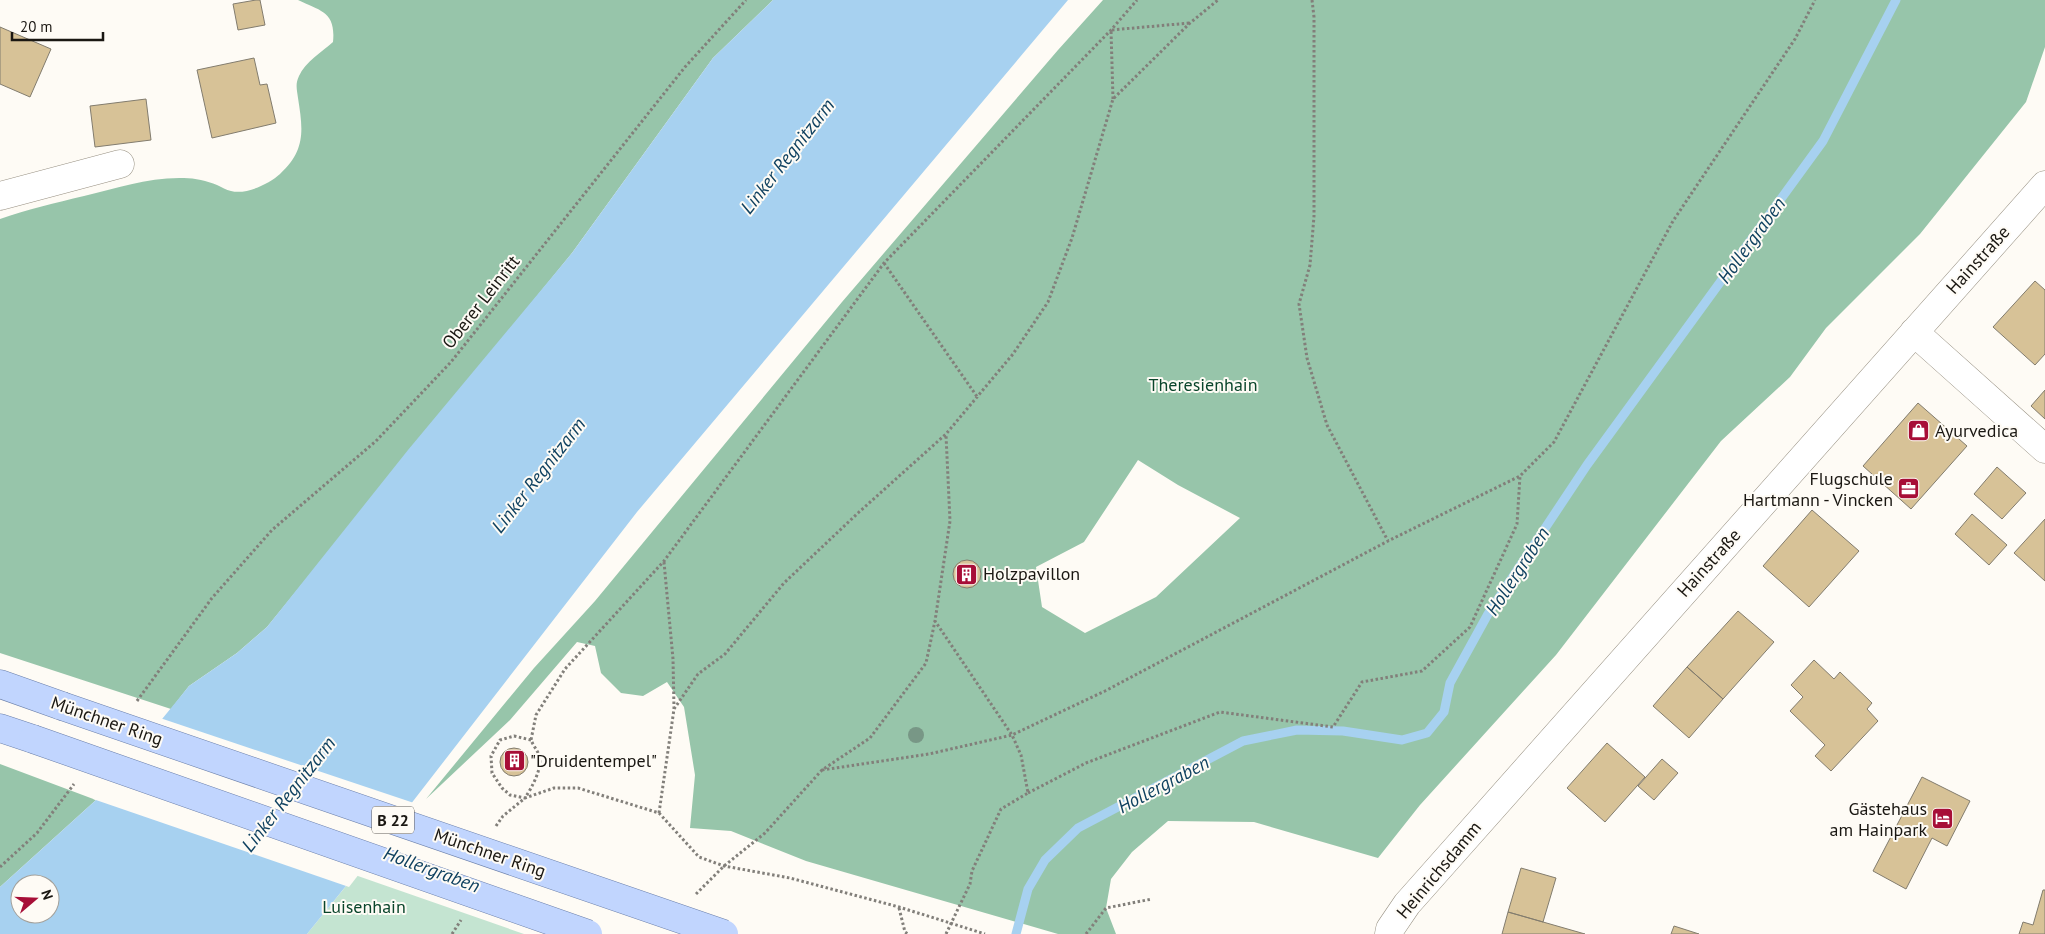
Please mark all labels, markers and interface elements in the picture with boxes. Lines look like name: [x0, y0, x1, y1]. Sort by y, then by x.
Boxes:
scale bar: [12, 10, 104, 42]
text: 20 m: [20, 17, 53, 36]
water label: Linker Regnitzarm: [735, 94, 839, 218]
water label: Hollergraben: [1712, 192, 1790, 288]
street label: Hainstraße: [1941, 221, 2014, 299]
street label: Oberer Leinritt: [437, 250, 524, 353]
park label: Theresienhain: [1148, 373, 1258, 396]
water label: Linker Regnitzarm: [486, 413, 590, 537]
shop icon: Ayurvedica: [1907, 419, 1931, 443]
place label: Ayurvedica: [1935, 419, 2018, 442]
place label: Flugschule Hartmann - Vincken: [1743, 467, 1893, 511]
office icon: Flugschule Hartmann - Vincken: [1897, 477, 1921, 501]
water label: Hollergraben: [1480, 522, 1554, 620]
street label: Hainstraße: [1672, 524, 1745, 602]
building icon: Holzpavillon: [955, 562, 979, 586]
place label: Holzpavillon: [983, 562, 1080, 585]
street label: Münchner Ring: [48, 691, 166, 750]
water label: Linker Regnitzarm: [236, 732, 340, 856]
building icon: "Druidentempel": [502, 749, 526, 773]
place label: "Druidentempel": [530, 749, 657, 772]
water label: Hollergraben: [1113, 750, 1213, 818]
place label: Gästehaus am Hainpark: [1830, 797, 1927, 841]
road number: B 22: [372, 806, 414, 834]
hotel icon: Gästehaus am Hainpark: [1931, 807, 1955, 831]
street label: Heinrichsdamm: [1391, 816, 1486, 923]
street label: Münchner Ring: [431, 823, 549, 882]
water label: Hollergraben: [381, 841, 483, 897]
north arrow: [10, 874, 60, 924]
text: N: [37, 887, 57, 902]
park label: Luisenhain: [322, 895, 406, 918]

